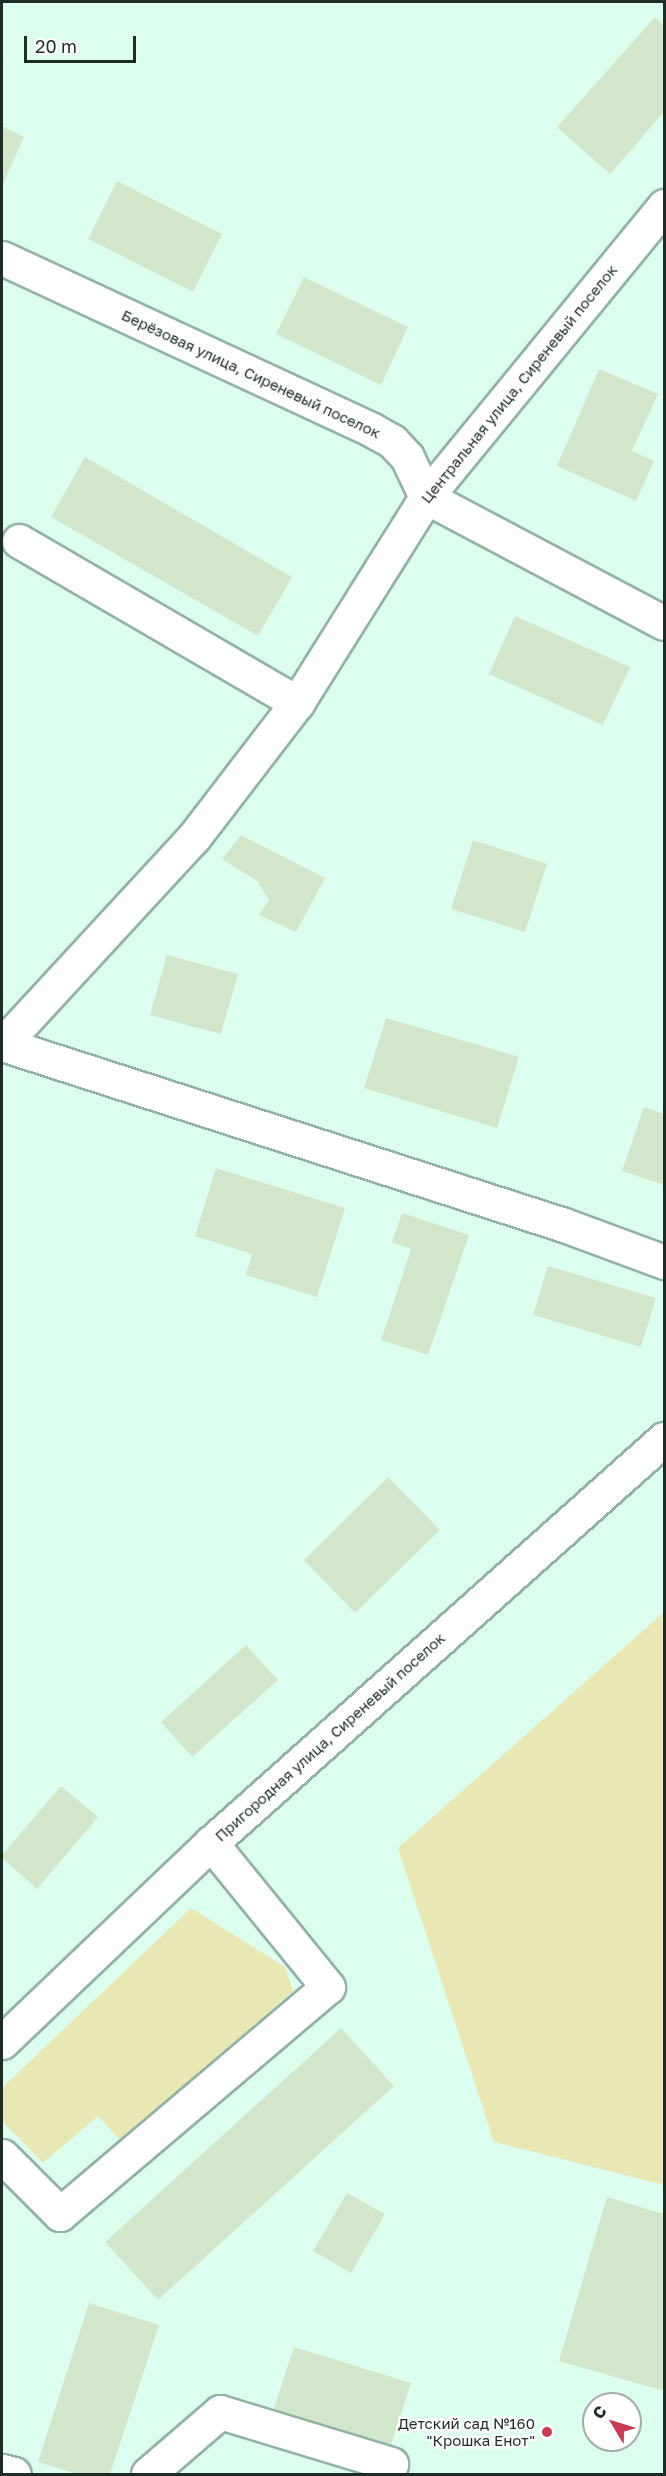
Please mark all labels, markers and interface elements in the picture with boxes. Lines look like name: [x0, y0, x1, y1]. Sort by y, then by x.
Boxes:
scale bar: [27, 24, 140, 62]
text: 20 m: [35, 35, 77, 57]
street label: Центральная улица, Сиреневый поселок: [417, 261, 621, 507]
street label: Берёзовая улица, Сиреневый поселок: [119, 306, 383, 442]
street label: Пригородная улица, Сиреневый поселок: [211, 1629, 449, 1845]
north arrow: [582, 2392, 642, 2452]
text: С: [588, 2402, 611, 2423]
place label: Детский сад №160 "Крошка Енот": [398, 2414, 535, 2449]
marker: Детский сад №160 "Крошка Енот": [540, 2425, 554, 2439]

